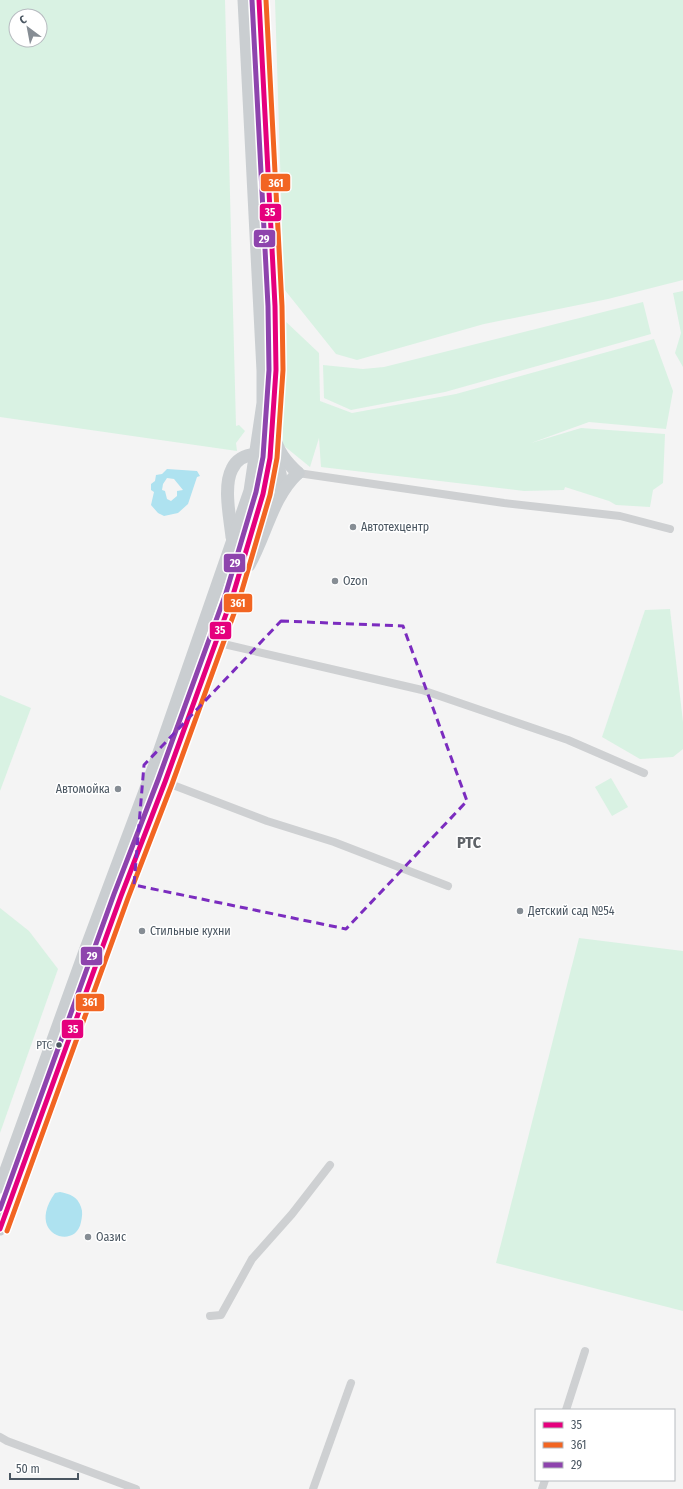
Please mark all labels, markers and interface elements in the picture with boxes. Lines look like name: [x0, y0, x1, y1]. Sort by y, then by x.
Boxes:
north arrow: [8, 8, 48, 48]
text: С: [17, 13, 29, 27]
line badge: 361: [260, 173, 291, 192]
text: 361: [267, 177, 284, 190]
line badge: 35: [259, 203, 282, 222]
text: 35: [264, 206, 276, 219]
line badge: 29: [253, 229, 276, 248]
text: 29: [258, 233, 270, 246]
place label: Автотехцентр: [361, 520, 429, 534]
marker: Автотехцентр: [348, 522, 358, 532]
line badge: 29: [223, 553, 246, 573]
text: 29: [229, 557, 241, 570]
place label: Ozon: [343, 574, 368, 588]
marker: Ozon: [330, 576, 340, 586]
line badge: 361: [223, 593, 253, 613]
text: 361: [229, 597, 246, 610]
line badge: 35: [209, 621, 232, 640]
text: 35: [214, 624, 226, 637]
place label: Автомойка: [56, 782, 110, 796]
marker: Автомойка: [113, 784, 123, 794]
district label: РТС: [457, 833, 482, 852]
place label: Детский сад №54: [527, 904, 615, 918]
marker: Детский сад №54: [515, 906, 525, 916]
place label: Стильные кухни: [150, 924, 231, 938]
marker: Стильные кухни: [137, 926, 147, 936]
line badge: 29: [80, 946, 103, 966]
text: 29: [86, 950, 98, 963]
line badge: 361: [75, 993, 105, 1012]
text: 361: [81, 996, 98, 1009]
line badge: 35: [61, 1019, 84, 1039]
text: 35: [67, 1023, 79, 1036]
place label: РТС: [36, 1039, 52, 1052]
marker: РТС: [54, 1040, 64, 1050]
place label: Оазис: [96, 1230, 126, 1244]
marker: Оазис: [83, 1232, 93, 1242]
legend: [535, 1409, 675, 1481]
text: 35: [571, 1418, 582, 1432]
text: 361: [571, 1438, 587, 1452]
scale bar: [10, 1455, 78, 1481]
text: 29: [571, 1458, 582, 1472]
text: 50 m: [16, 1462, 40, 1476]

